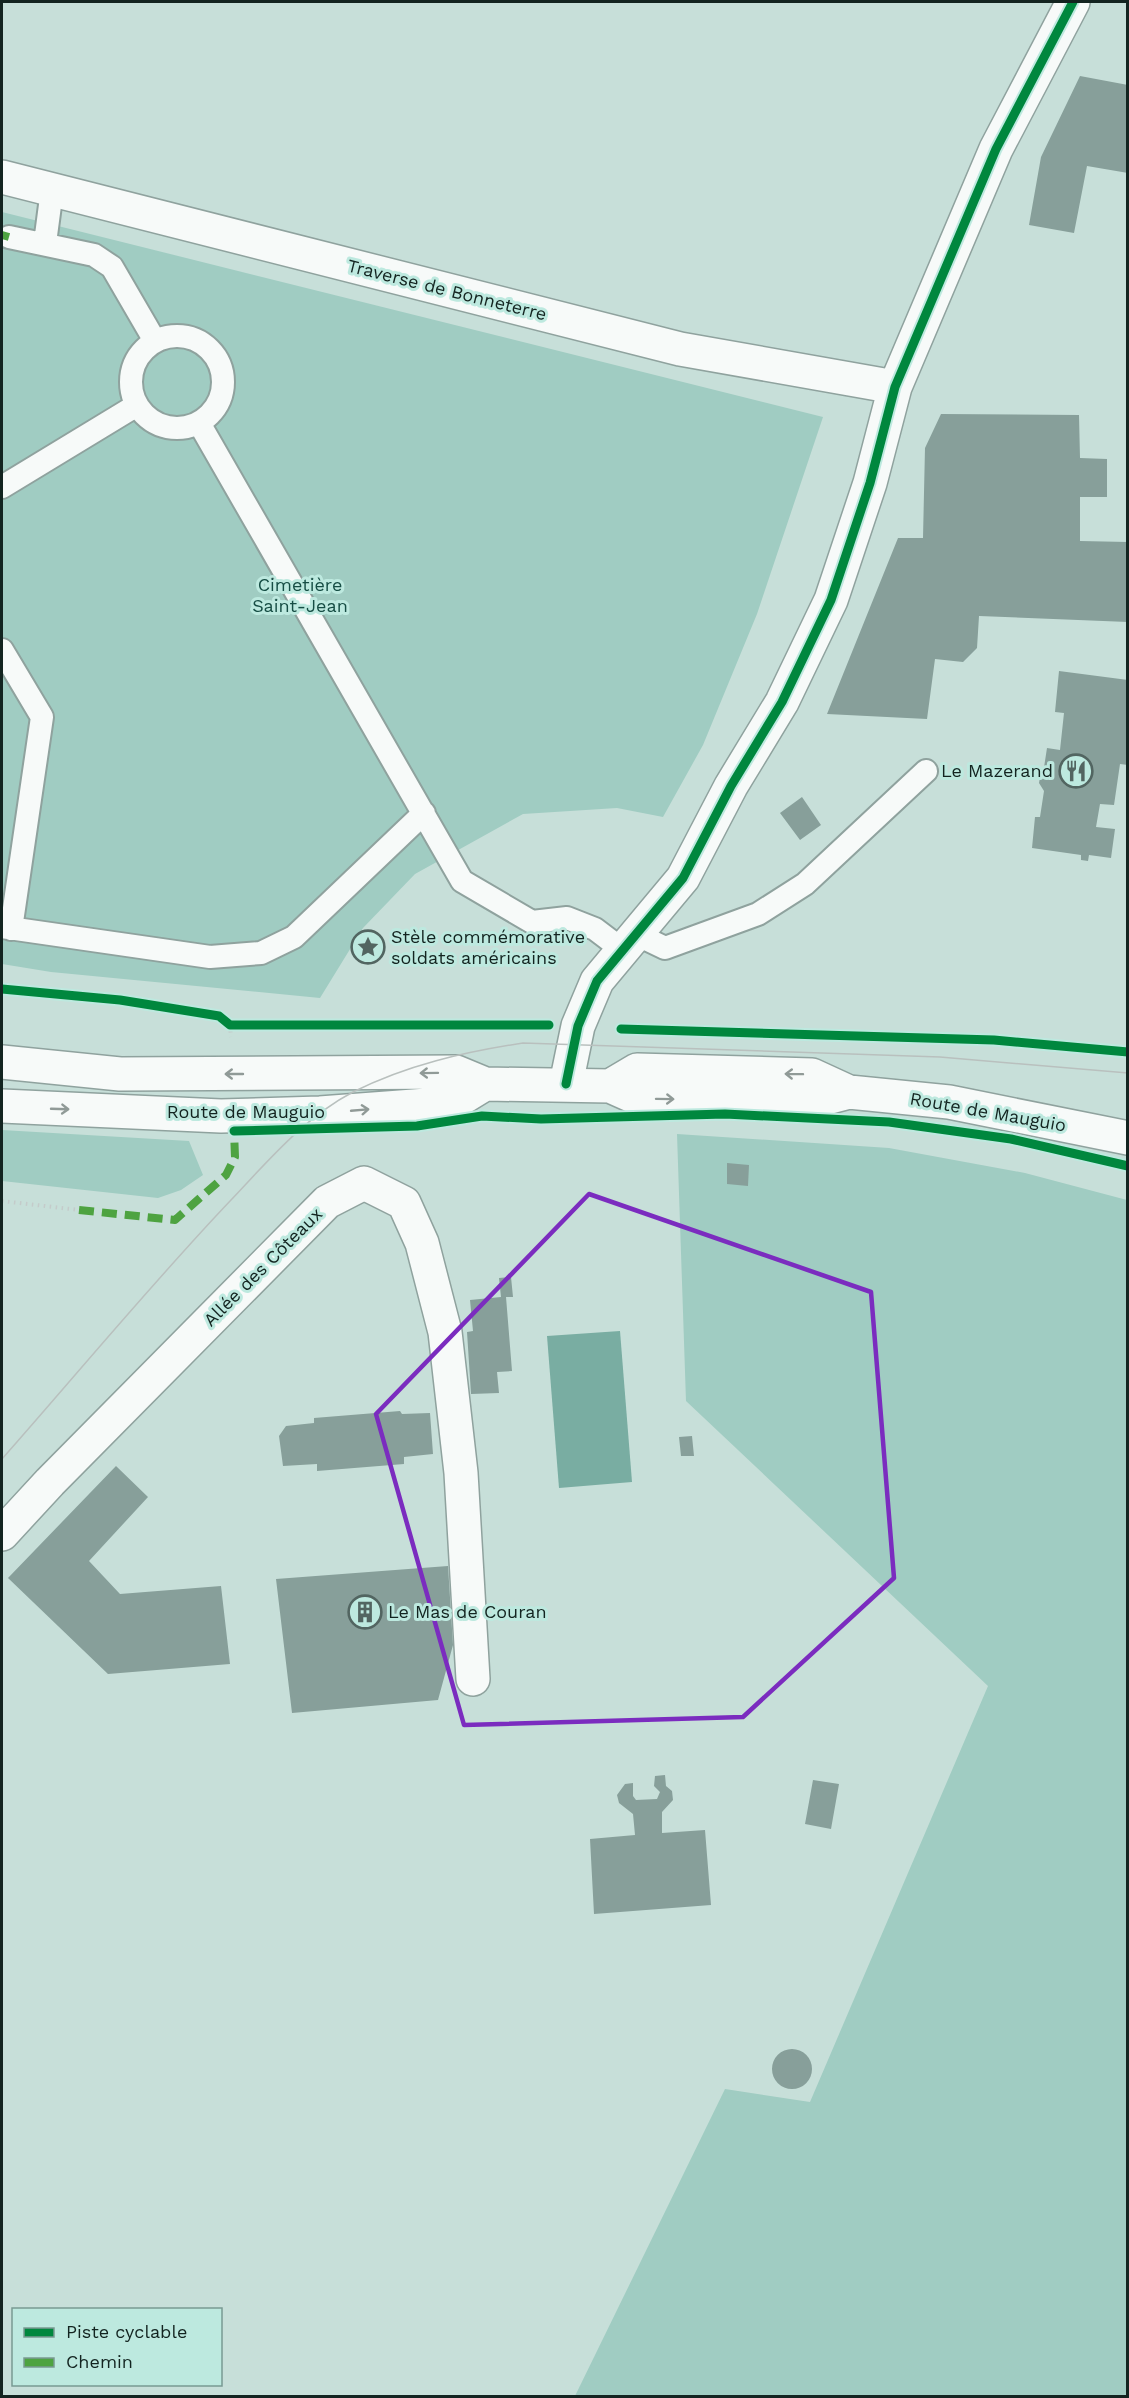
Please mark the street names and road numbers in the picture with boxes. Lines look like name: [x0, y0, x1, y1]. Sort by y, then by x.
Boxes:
street label: Traverse de Bonneterre: [345, 255, 549, 324]
street label: Route de Mauguio: [908, 1087, 1068, 1136]
street label: Route de Mauguio: [167, 1101, 325, 1122]
street label: Allée des Côteaux: [199, 1203, 326, 1330]

